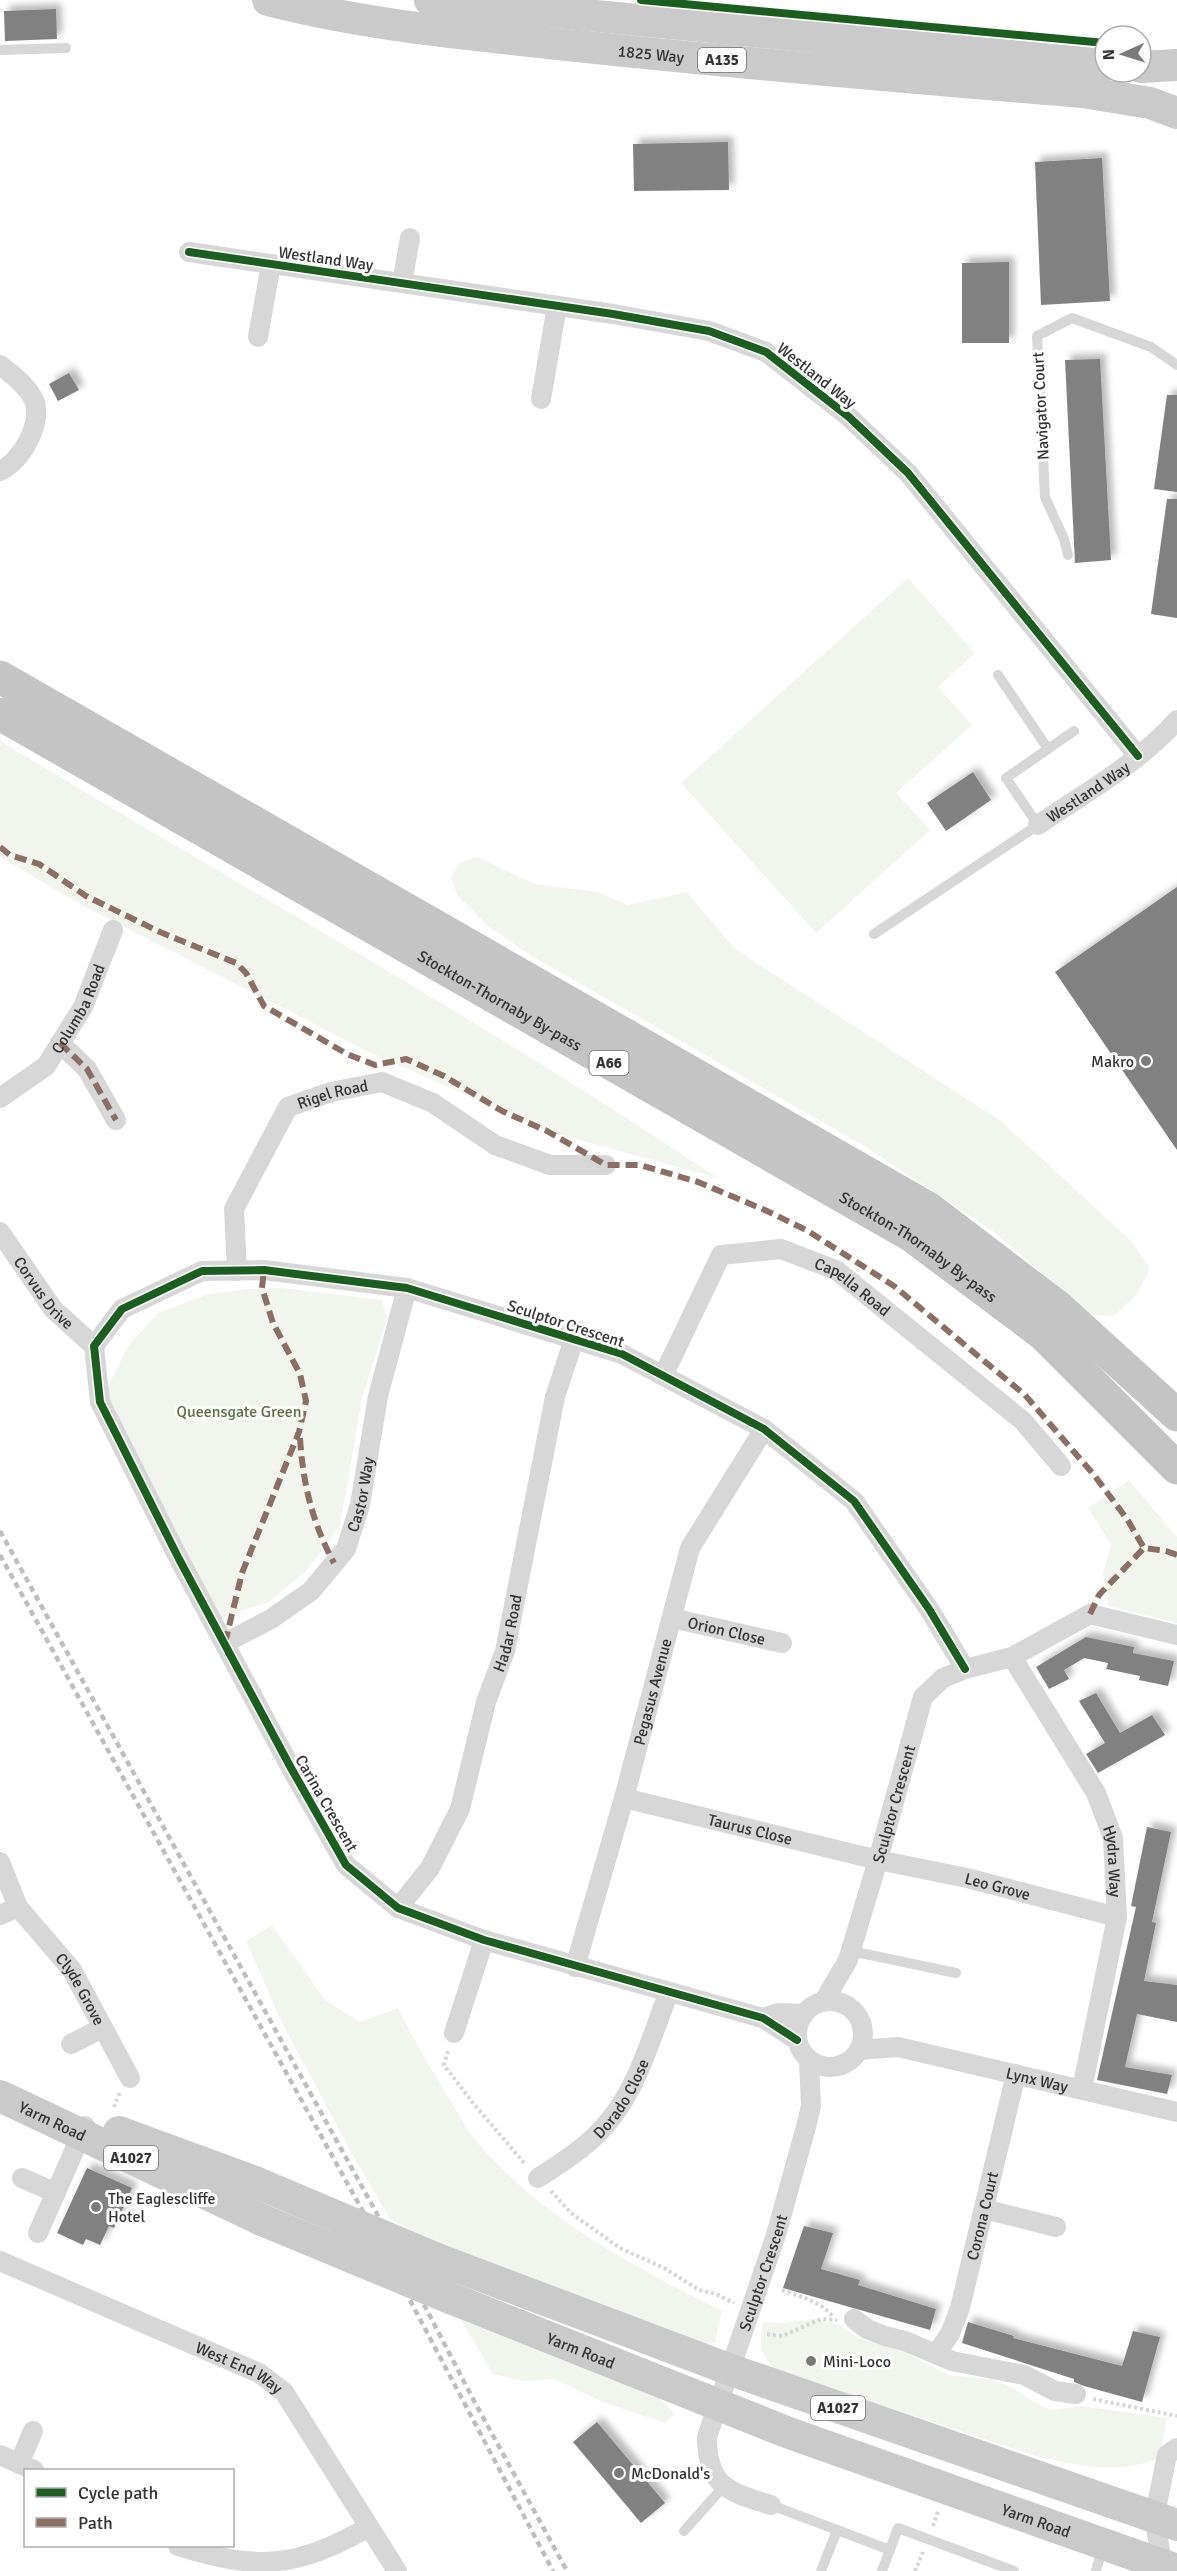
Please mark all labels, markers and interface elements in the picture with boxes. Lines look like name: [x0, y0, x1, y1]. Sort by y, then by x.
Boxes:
north arrow: [1093, 24, 1153, 84]
street label: 1825 Way: [617, 41, 685, 68]
road number: A135: [698, 48, 746, 72]
text: N: [1099, 49, 1119, 61]
street label: Westland Way: [277, 242, 375, 276]
street label: Westland Way: [773, 338, 861, 413]
street label: Navigator Court: [1028, 351, 1054, 460]
street label: Westland Way: [1043, 757, 1134, 827]
street label: Stockton-Thornaby By-pass: [414, 946, 585, 1056]
street label: Columba Road: [47, 961, 110, 1058]
road number: A66: [590, 1051, 628, 1075]
place label: Makro: [1091, 1052, 1134, 1072]
marker: Makro: [1139, 1054, 1153, 1068]
street label: Rigel Road: [295, 1076, 370, 1114]
street label: Stockton-Thornaby By-pass: [836, 1188, 1001, 1307]
street label: Corvus Drive: [9, 1253, 77, 1334]
street label: Capella Road: [811, 1254, 894, 1321]
street label: Sculptor Crescent: [505, 1296, 627, 1352]
park label: Queensgate Green: [177, 1402, 301, 1422]
street label: Castor Way: [343, 1455, 379, 1535]
street label: Hadar Road: [489, 1593, 527, 1675]
street label: Orion Close: [686, 1613, 767, 1650]
street label: Pegasus Avenue: [629, 1636, 677, 1747]
street label: Sculptor Crescent: [869, 1743, 920, 1866]
street label: Carina Crescent: [290, 1751, 362, 1856]
street label: Taurus Close: [706, 1810, 794, 1850]
street label: Hydra Way: [1098, 1822, 1125, 1898]
street label: Leo Grove: [963, 1869, 1032, 1905]
street label: Clyde Grove: [51, 1949, 109, 2029]
street label: Dorado Close: [589, 2056, 654, 2143]
street label: Lynx Way: [1004, 2063, 1070, 2097]
street label: Yarm Road: [15, 2097, 89, 2146]
road number: A1027: [104, 2146, 158, 2170]
street label: Corona Court: [963, 2169, 1003, 2263]
place label: The Eaglescliffe Hotel: [108, 2189, 216, 2227]
marker: The Eaglescliffe Hotel: [89, 2200, 103, 2214]
street label: Sculptor Crescent: [735, 2212, 792, 2334]
street label: Yarm Road: [544, 2329, 618, 2374]
street label: West End Way: [192, 2338, 287, 2399]
place label: Mini-Loco: [823, 2352, 891, 2372]
marker: Mini-Loco: [804, 2354, 818, 2368]
road number: A1027: [811, 2396, 865, 2420]
place label: McDonald's: [631, 2464, 710, 2484]
marker: McDonald's: [612, 2466, 626, 2480]
legend: [24, 2469, 234, 2547]
text: Cycle path: [78, 2482, 158, 2504]
street label: Yarm Road: [999, 2500, 1073, 2543]
text: Path: [78, 2512, 113, 2534]

